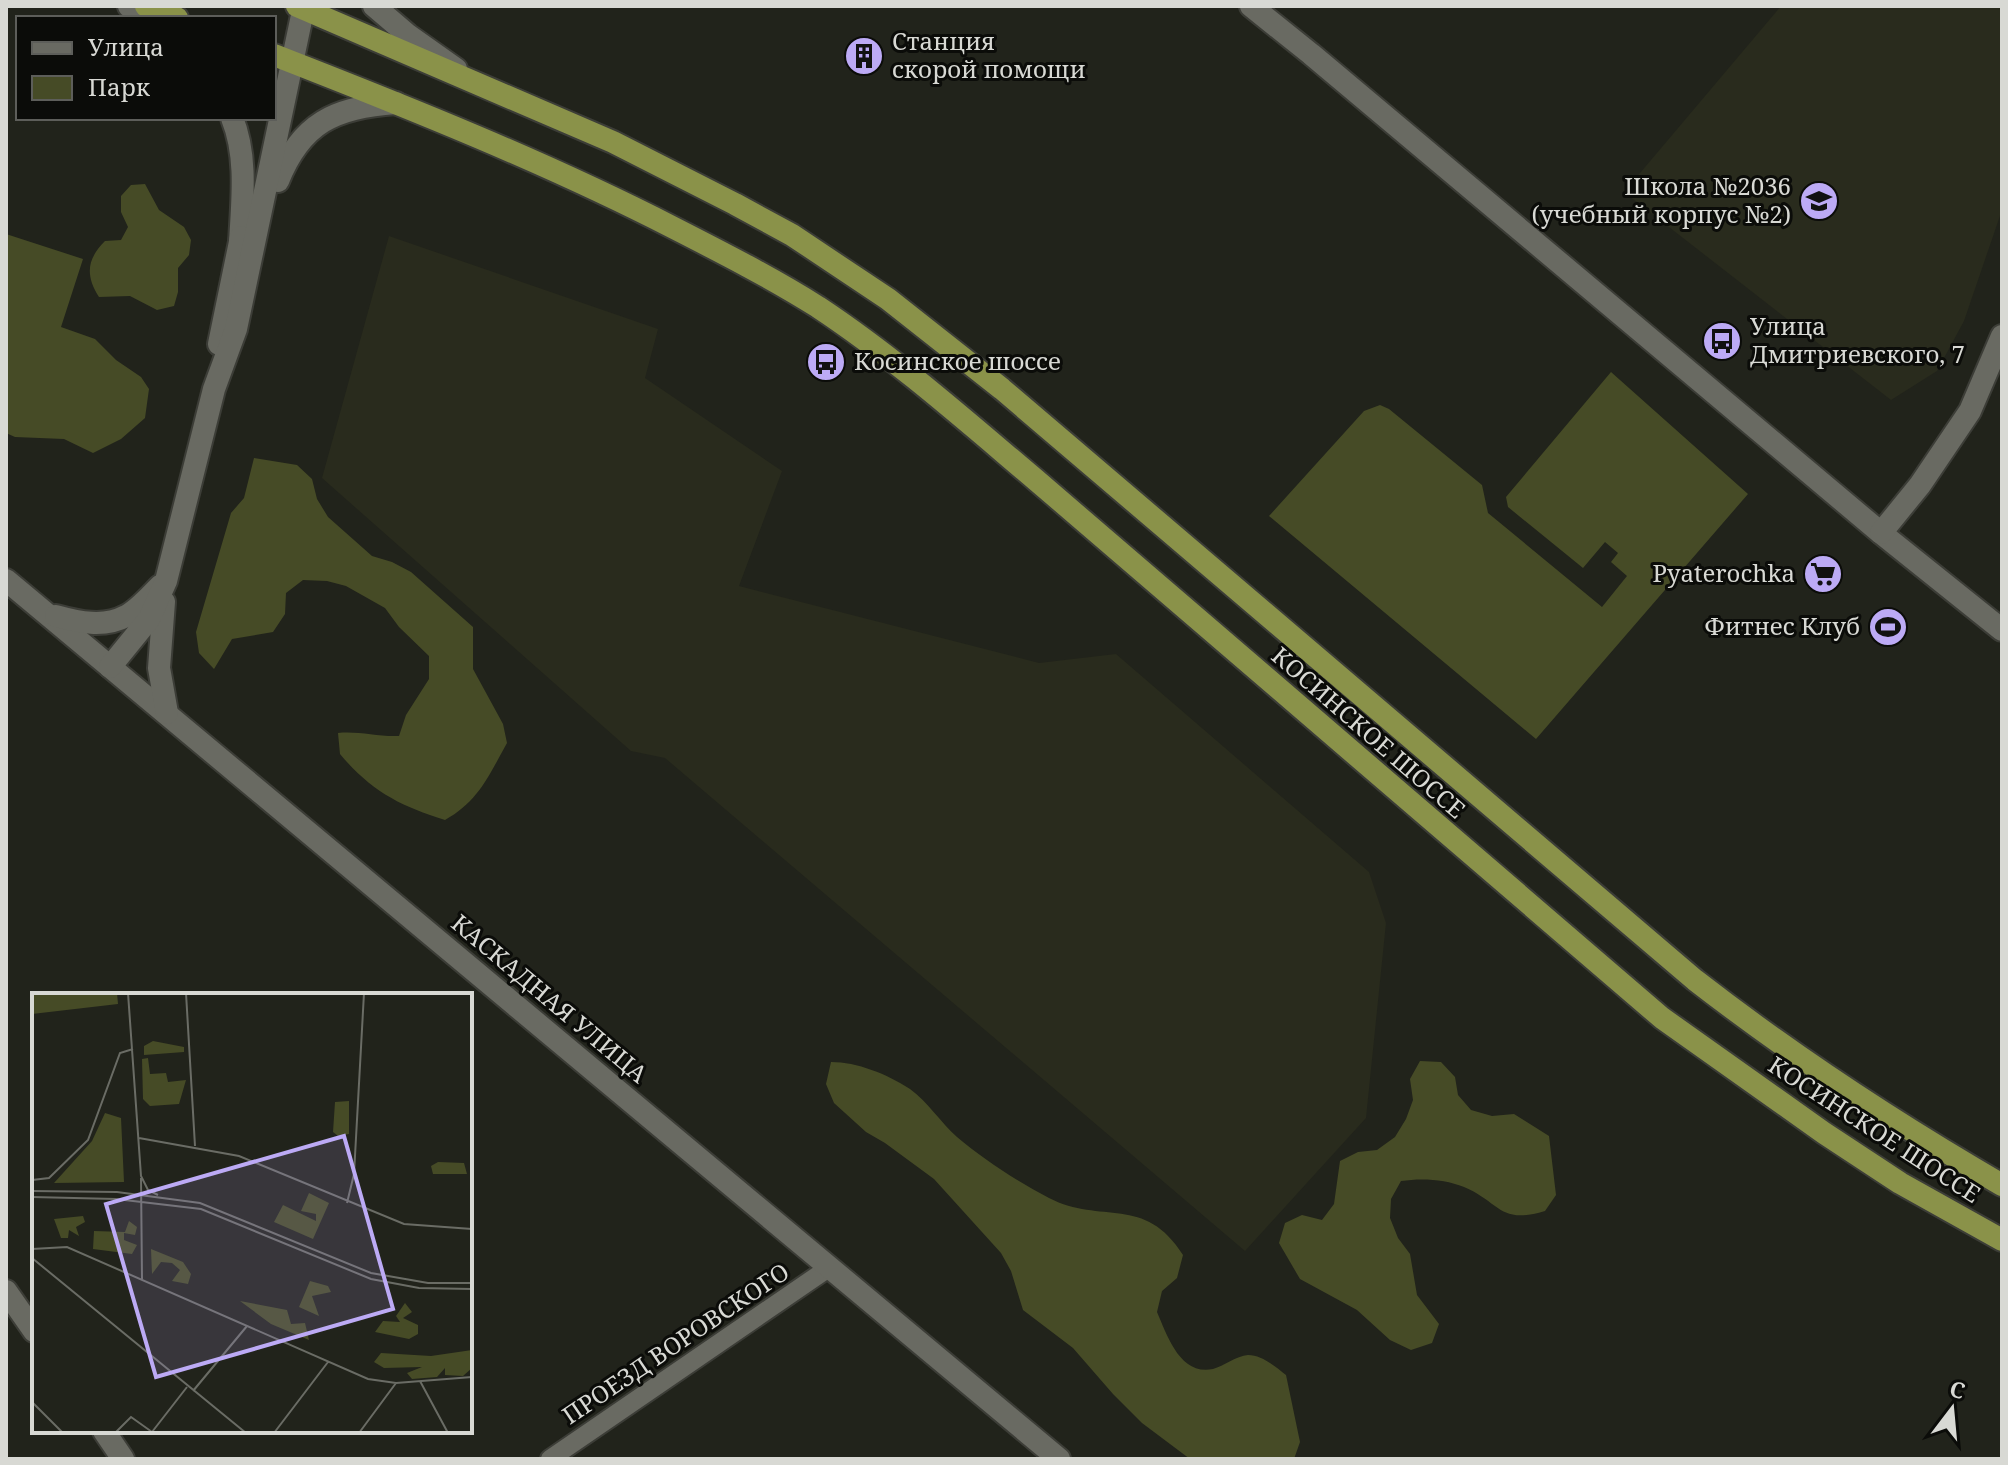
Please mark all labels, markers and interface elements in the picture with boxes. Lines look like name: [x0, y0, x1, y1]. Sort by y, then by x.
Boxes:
legend: [16, 16, 276, 120]
place label: Станция скорой помощи: [892, 24, 1086, 85]
text: Улица: [88, 30, 164, 63]
building icon: Станция скорой помощи: [843, 35, 885, 77]
text: Парк: [88, 70, 151, 103]
place label: Школа №2036 (учебный корпус №2): [1532, 169, 1791, 230]
school or university icon: Школа №2036 (учебный корпус №2): [1798, 180, 1840, 222]
place label: Улица Дмитриевского, 7: [1750, 309, 1965, 370]
bus stop icon: Улица Дмитриевского, 7: [1701, 320, 1743, 362]
bus stop icon: Косинское шоссе: [805, 341, 847, 383]
place label: Косинское шоссе: [854, 344, 1061, 377]
supermarket icon: Pyaterochka: [1802, 553, 1844, 595]
place label: Pyaterochka: [1652, 556, 1795, 589]
sports icon: Фитнес Клуб: [1867, 606, 1909, 648]
place label: Фитнес Клуб: [1704, 609, 1860, 642]
street label: КОСИНСКОЕ ШОССЕ: [1265, 639, 1473, 825]
street label: КАСКАДНАЯ УЛИЦА: [445, 906, 655, 1090]
inset map: [32, 993, 472, 1433]
street label: КОСИНСКОЕ ШОССЕ: [1762, 1048, 1987, 1210]
street label: ПРОЕЗД ВОРОВСКОГО: [555, 1254, 795, 1431]
north arrow: [1912, 1369, 1992, 1449]
text: С: [1947, 1372, 1969, 1405]

